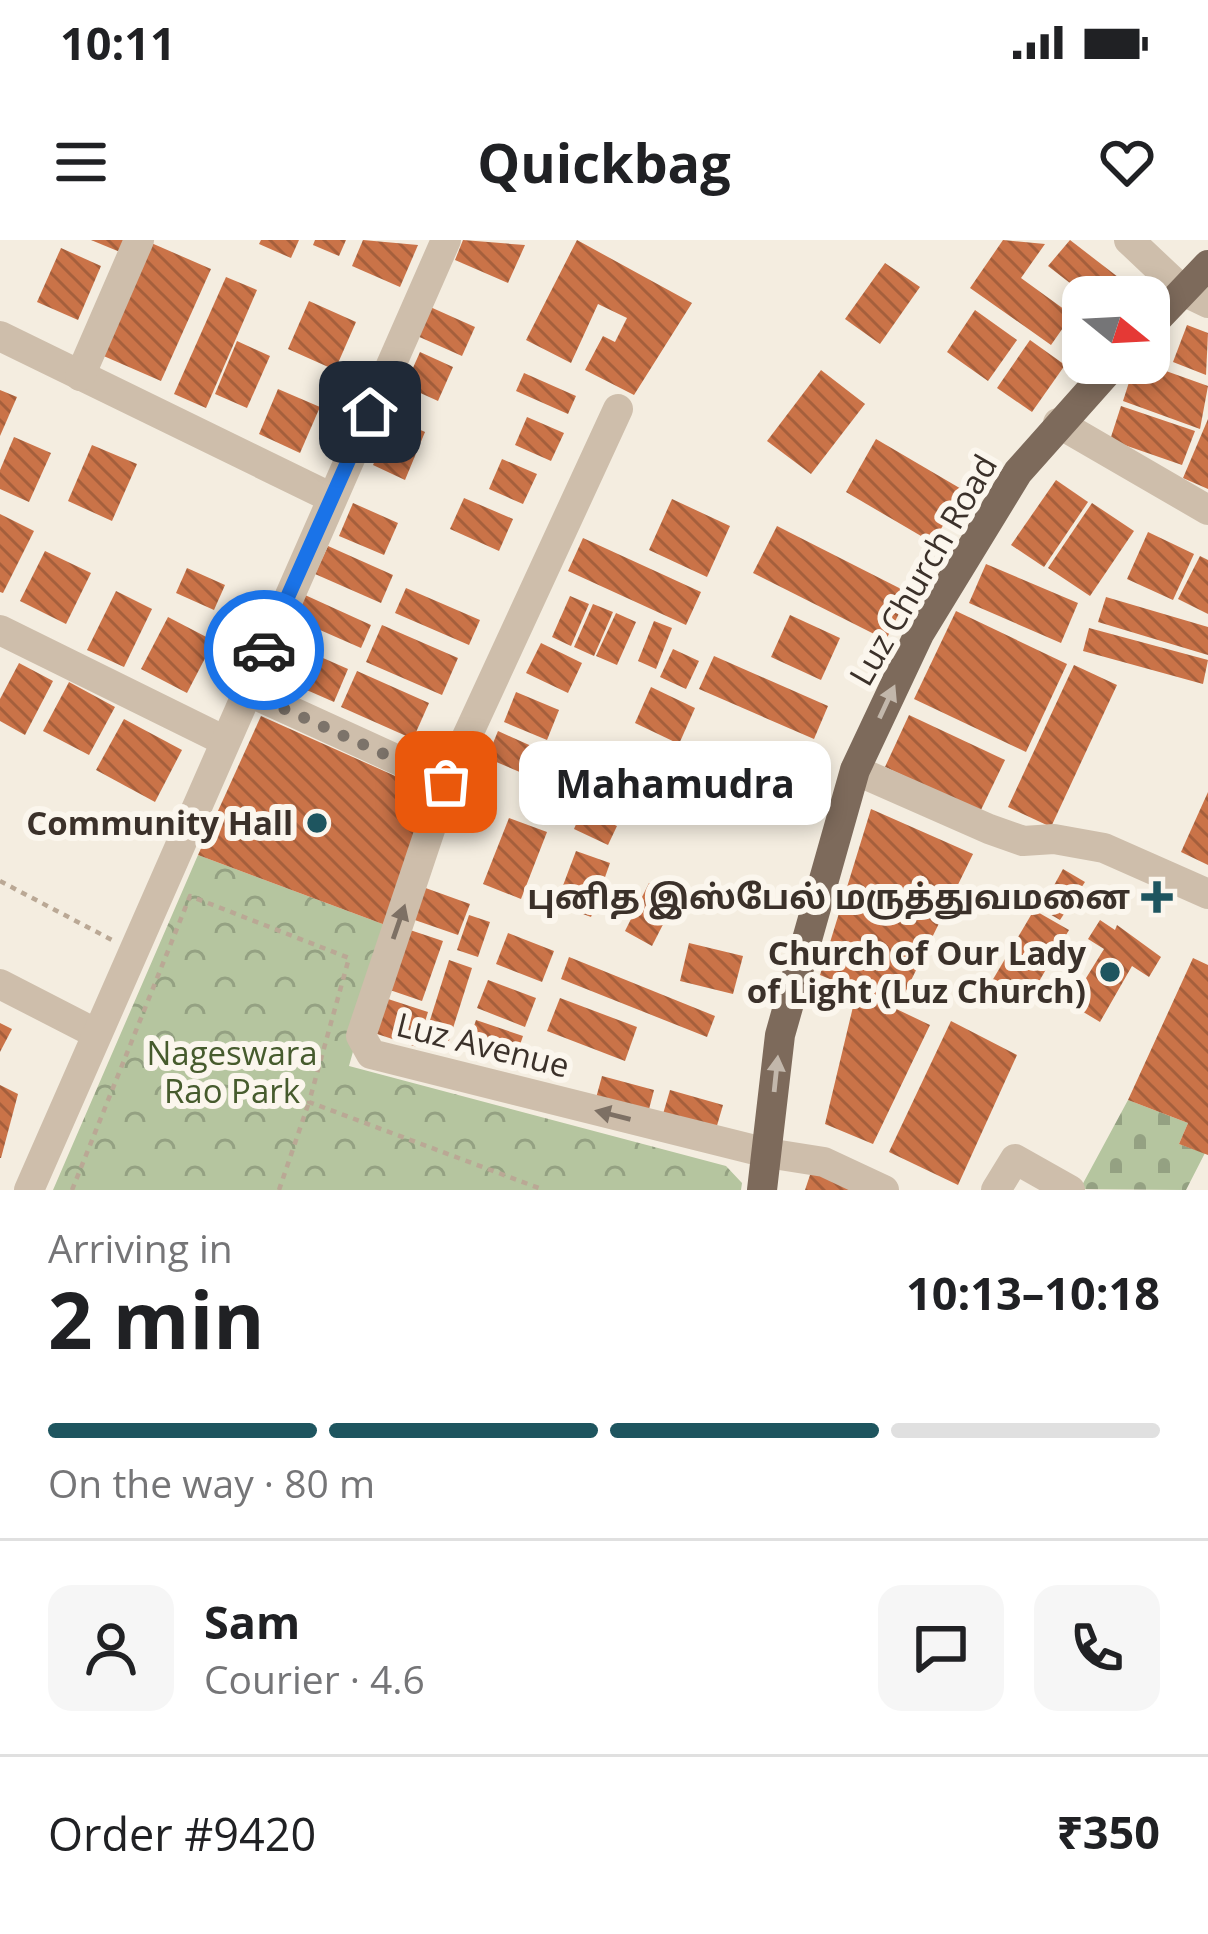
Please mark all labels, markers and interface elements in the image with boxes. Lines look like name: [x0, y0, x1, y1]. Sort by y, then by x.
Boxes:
text: 10:11: [60, 12, 176, 73]
text: Quickbag: [477, 125, 731, 199]
icon: menu: [48, 129, 114, 195]
icon: heart: [1094, 129, 1160, 195]
north arrow: [1062, 276, 1170, 384]
map controls: [1062, 276, 1170, 384]
pin: [319, 361, 421, 463]
icon: home: [337, 379, 403, 445]
street label: Luz Church Road: [838, 446, 1007, 693]
courier: [204, 590, 324, 710]
icon: car: [231, 617, 297, 683]
one-way arrow: [877, 684, 897, 719]
pin: [395, 731, 497, 833]
callout: Mahamudra: [518, 740, 830, 824]
icon: bag: [413, 749, 479, 815]
text: Mahamudra: [555, 756, 795, 809]
place label: Community Hall: [26, 800, 293, 845]
marker: Community Hall: [304, 810, 330, 836]
place label: புனித இஸ்பேல் மருத்துவமனை: [527, 874, 1130, 920]
marker: புனித இஸ்பேல் மருத்துவமனை: [1141, 881, 1173, 913]
one-way arrow: [391, 904, 409, 940]
place label: Church of Our Lady of Light (Luz Church): [747, 930, 1086, 1013]
marker: Church of Our Lady of Light (Luz Church): [1097, 959, 1123, 985]
street label: Luz Avenue: [392, 1001, 574, 1088]
park label: Nageswara Rao Park: [146, 1030, 318, 1113]
one-way arrow: [766, 1055, 785, 1092]
one-way arrow: [594, 1105, 631, 1124]
text: Arriving in: [48, 1221, 233, 1274]
text: 10:13–10:18: [906, 1262, 1160, 1323]
text: 2 min: [48, 1266, 265, 1372]
text: On the way · 80 m: [48, 1456, 375, 1509]
button: person: [48, 1585, 174, 1711]
button: chat: [878, 1585, 1004, 1711]
button: phone: [1034, 1585, 1160, 1711]
text: Sam: [204, 1591, 300, 1652]
text: Courier · 4.6: [204, 1652, 425, 1705]
text: ₹350: [1057, 1801, 1160, 1862]
text: Order #9420: [48, 1803, 316, 1864]

